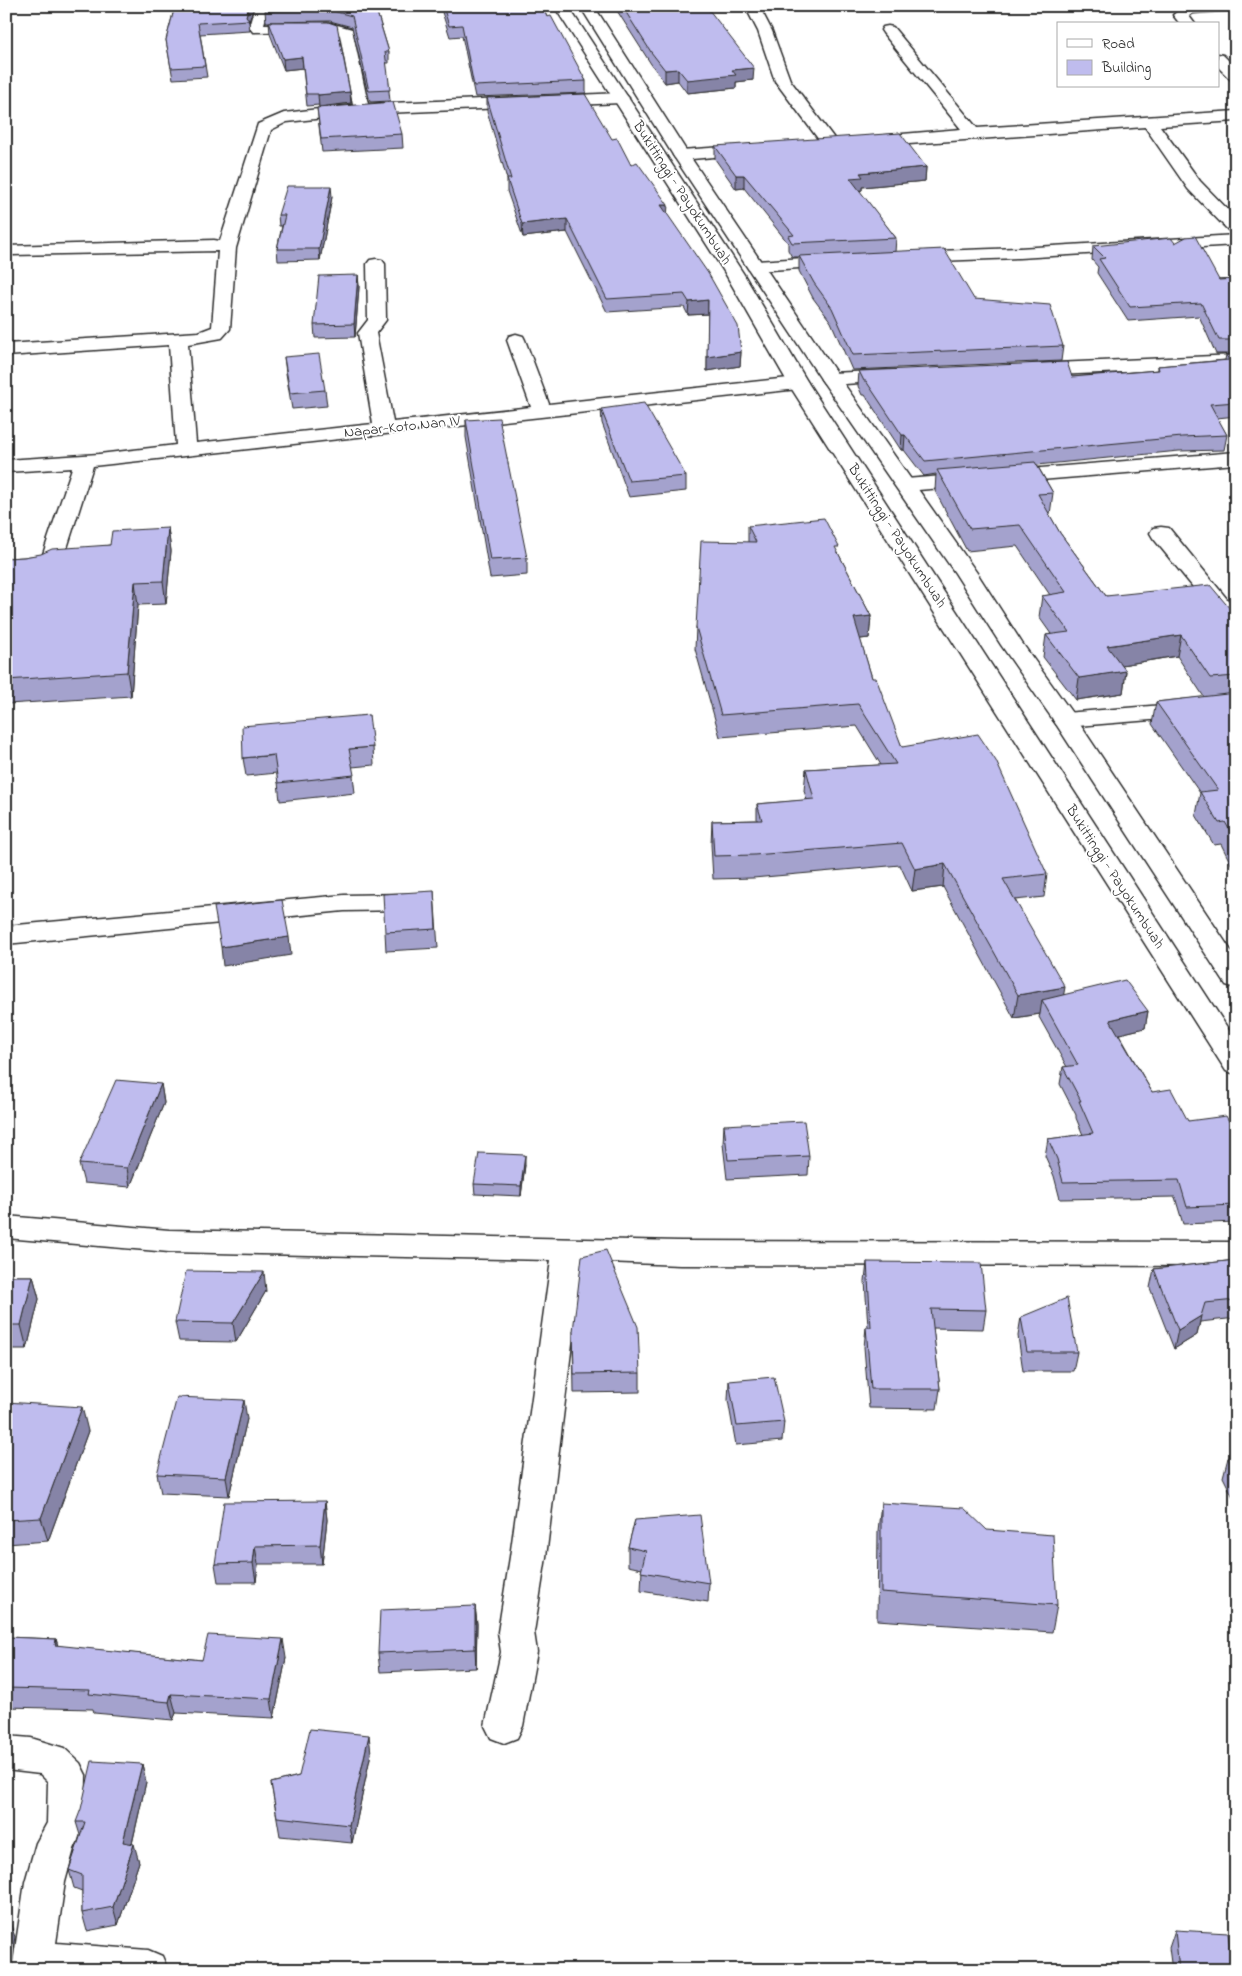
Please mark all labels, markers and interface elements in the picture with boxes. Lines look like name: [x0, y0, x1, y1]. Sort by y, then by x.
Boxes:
legend: [1057, 22, 1220, 88]
text: Road: [1102, 33, 1135, 55]
text: Building: [1101, 57, 1151, 80]
street label: Bukittinggi - Payokumbuah: [626, 116, 737, 270]
street label: Napar-Koto Nan IV: [343, 410, 462, 444]
street label: Bukittinggi - Payokumbuah: [841, 459, 952, 613]
street label: Bukittinggi - Payokumbuah: [1059, 800, 1170, 954]

